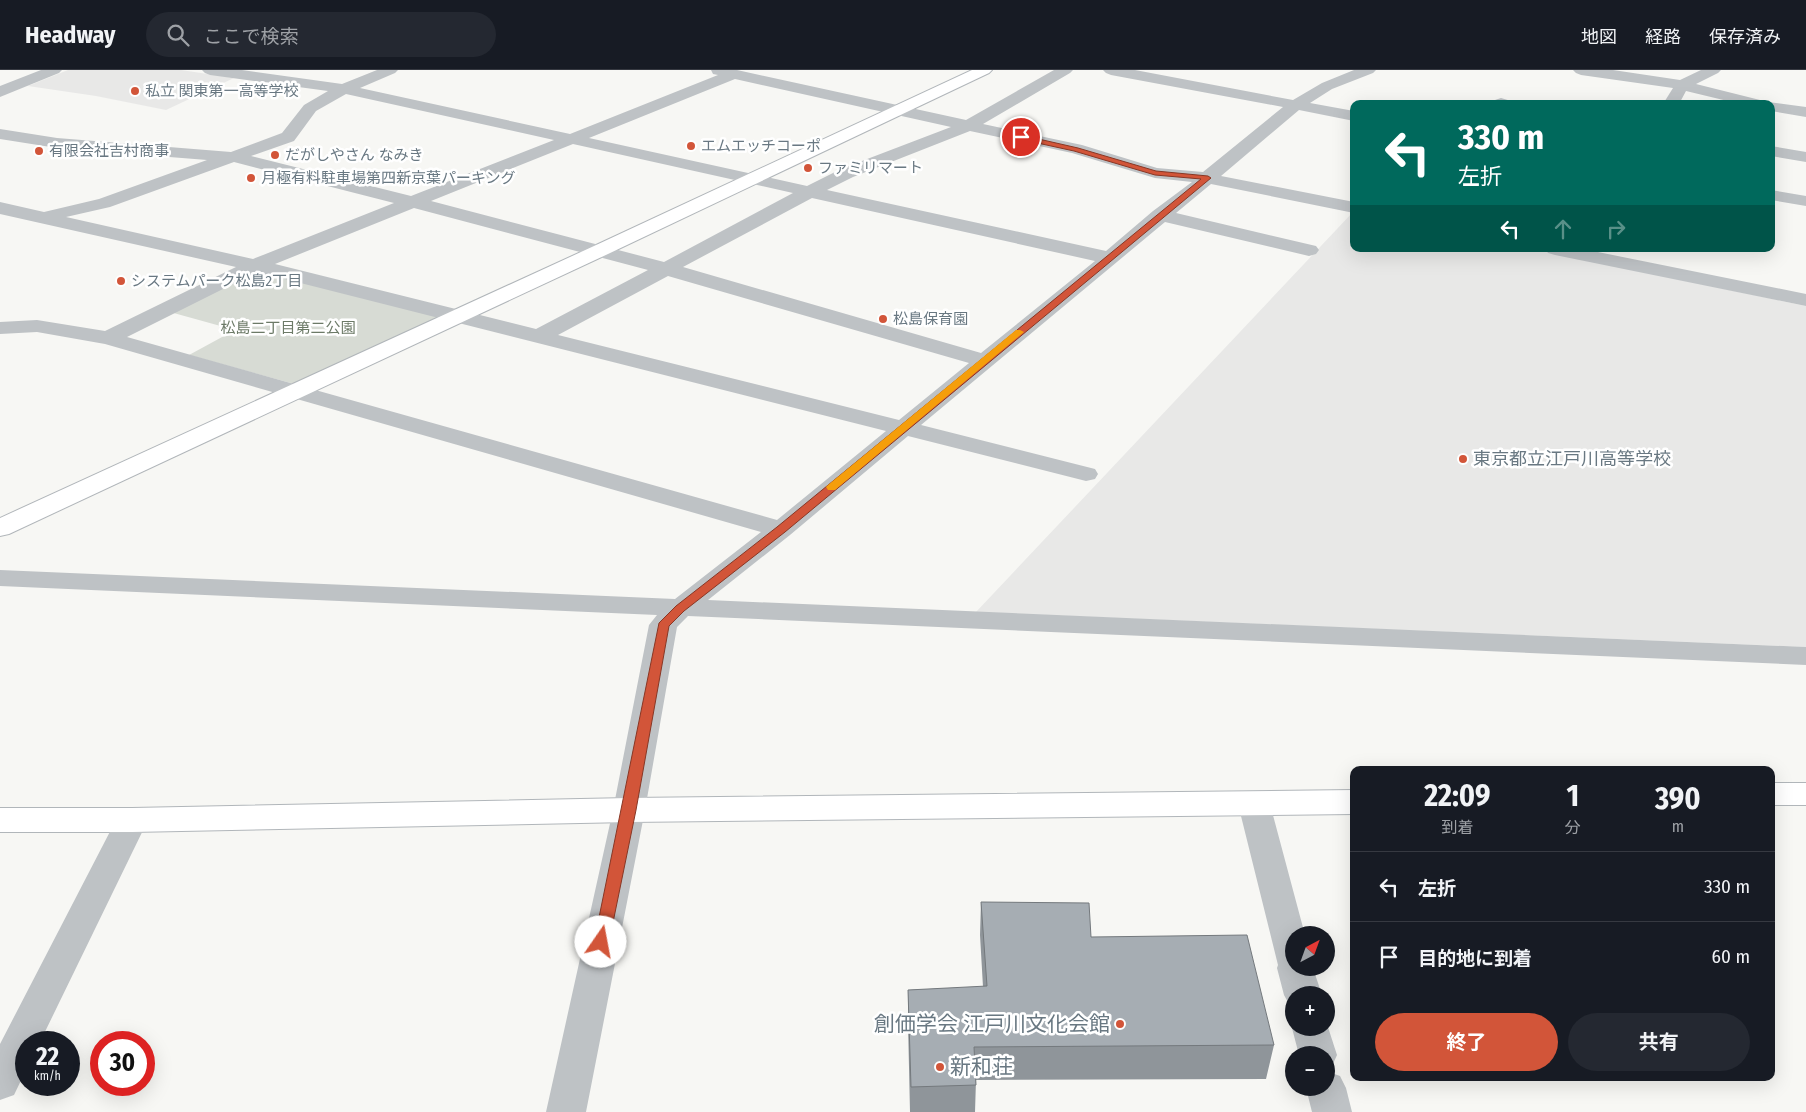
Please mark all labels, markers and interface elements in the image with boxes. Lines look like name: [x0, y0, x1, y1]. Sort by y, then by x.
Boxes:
search box: [146, 12, 496, 57]
text: Headway: [25, 21, 116, 49]
icon: search: [164, 21, 192, 49]
text: ここで検索: [204, 25, 299, 48]
text: 地図: [1581, 26, 1617, 48]
text: 経路: [1645, 26, 1681, 48]
text: 保存済み: [1709, 26, 1781, 48]
place label: 私立 関東第一高等学校: [145, 82, 299, 100]
marker: 私立 関東第一高等学校: [129, 85, 141, 97]
pin: [1000, 116, 1042, 158]
text: 330 m: [1458, 116, 1544, 158]
icon: left: [1375, 120, 1440, 185]
icon: arrive: [1007, 123, 1035, 151]
place label: エムエッチコーポ: [701, 137, 821, 155]
marker: エムエッチコーポ: [685, 140, 697, 152]
place label: 有限会社吉村商事: [49, 142, 169, 160]
marker: 有限会社吉村商事: [33, 145, 45, 157]
place label: だがしやさん なみき: [285, 146, 423, 164]
marker: だがしやさん なみき: [269, 149, 281, 161]
place label: ファミリマート: [818, 159, 923, 177]
marker: ファミリマート: [802, 162, 814, 174]
text: 左折: [1458, 163, 1502, 190]
place label: 月極有料駐車場第四新京葉パーキング: [261, 169, 516, 187]
marker: 月極有料駐車場第四新京葉パーキング: [245, 172, 257, 184]
icon: left: [1496, 215, 1524, 243]
icon: ahead: [1549, 215, 1577, 243]
icon: right: [1602, 215, 1630, 243]
place label: システムパーク松島2丁目: [131, 272, 302, 290]
marker: システムパーク松島2丁目: [115, 275, 127, 287]
place label: 松島保育園: [893, 310, 968, 328]
marker: 松島保育園: [877, 313, 889, 325]
park label: 松島二丁目第二公園: [220, 319, 356, 337]
place label: 東京都立江戸川高等学校: [1473, 448, 1671, 470]
marker: 東京都立江戸川高等学校: [1457, 453, 1469, 465]
text: 22:09: [1424, 778, 1491, 814]
text: 1: [1566, 778, 1579, 814]
text: 390: [1655, 781, 1701, 817]
text: m: [1672, 817, 1684, 836]
text: 到着: [1441, 818, 1473, 837]
text: 分: [1565, 818, 1581, 837]
icon: left: [1375, 873, 1403, 901]
text: 330 m: [1704, 875, 1750, 898]
text: 左折: [1418, 877, 1456, 900]
position arrow: [574, 915, 626, 967]
north arrow: [1285, 926, 1335, 976]
map controls: [1285, 926, 1335, 1096]
icon: arrive: [1375, 943, 1403, 971]
text: 60 m: [1712, 945, 1750, 968]
text: 目的地に到着: [1418, 947, 1532, 970]
button: +: [1285, 986, 1335, 1036]
place label: 創価学会 江戸川文化会館: [874, 1011, 1110, 1037]
button: 終了: [1375, 1013, 1558, 1071]
button: 共有: [1568, 1013, 1750, 1071]
marker: 創価学会 江戸川文化会館: [1114, 1018, 1126, 1030]
speed limit sign: 30: [90, 1031, 155, 1096]
text: 22: [36, 1042, 59, 1072]
button: −: [1285, 1046, 1335, 1096]
place label: 新和荘: [950, 1054, 1013, 1080]
marker: 新和荘: [934, 1061, 946, 1073]
text: km/h: [34, 1069, 61, 1083]

